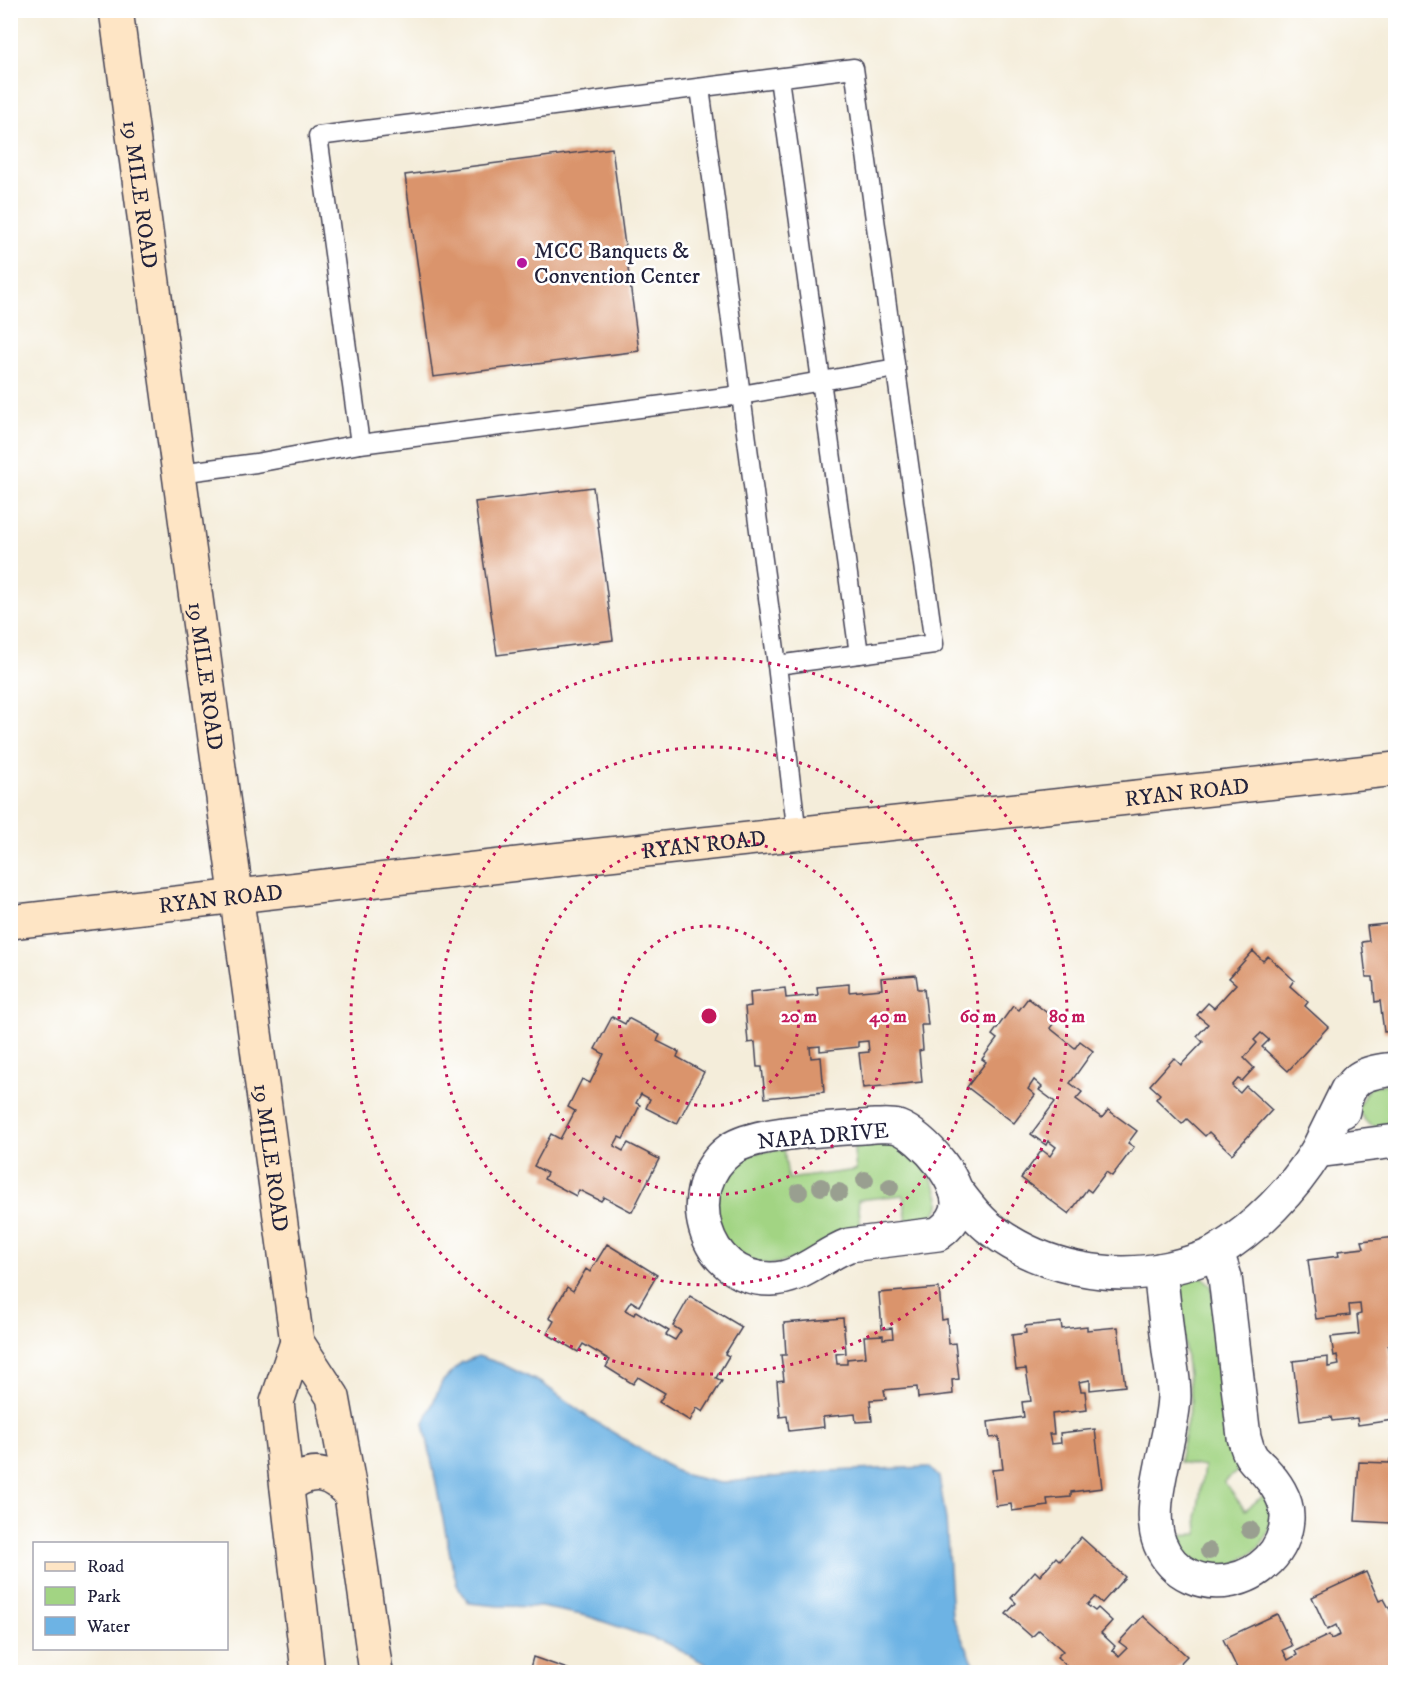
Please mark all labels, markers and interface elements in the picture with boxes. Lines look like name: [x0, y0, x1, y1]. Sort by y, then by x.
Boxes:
street label: 19 MILE ROAD: [116, 119, 163, 270]
place label: MCC Banquets & Convention Center: [534, 238, 701, 290]
marker: MCC Banquets & Convention Center: [515, 256, 529, 270]
street label: 19 MILE ROAD: [182, 600, 228, 752]
street label: RYAN ROAD: [1123, 773, 1250, 813]
street label: RYAN ROAD: [640, 825, 767, 865]
street label: RYAN ROAD: [157, 879, 284, 920]
centre of rings: [699, 1006, 719, 1026]
text: 20 m: [781, 1006, 817, 1028]
text: 40 m: [868, 1006, 907, 1028]
text: 60 m: [960, 1006, 997, 1028]
text: 80 m: [1049, 1006, 1086, 1028]
street label: 19 MILE ROAD: [247, 1082, 294, 1233]
street label: NAPA DRIVE: [756, 1117, 890, 1156]
legend: [33, 1542, 228, 1650]
text: Road: [87, 1556, 124, 1578]
text: Park: [87, 1586, 121, 1608]
text: Water: [86, 1616, 130, 1638]

